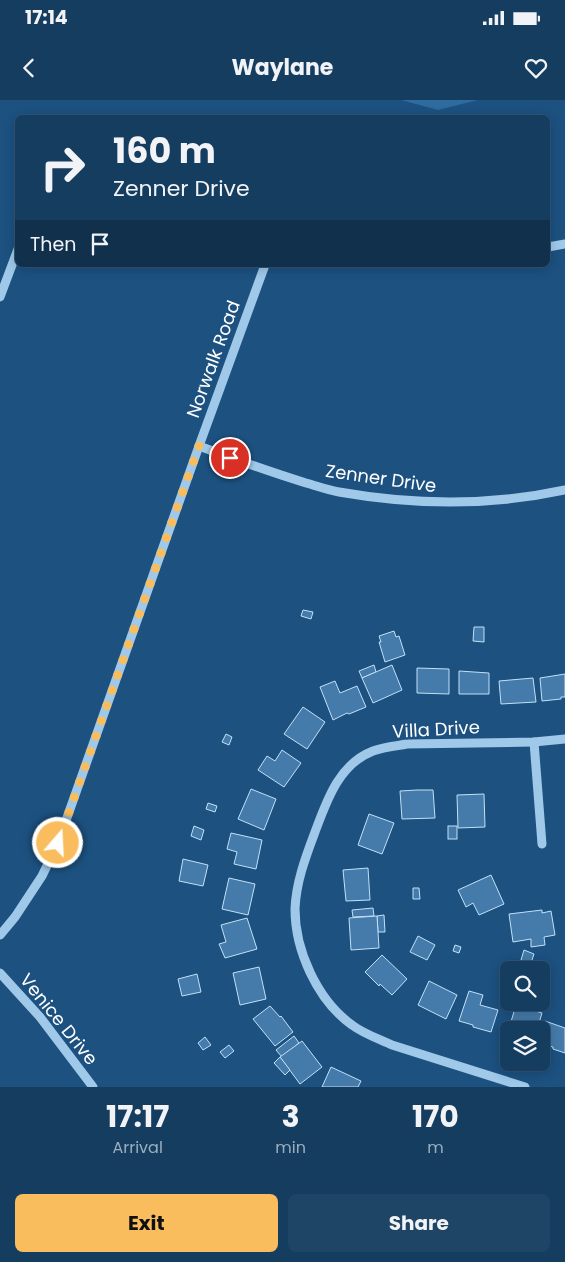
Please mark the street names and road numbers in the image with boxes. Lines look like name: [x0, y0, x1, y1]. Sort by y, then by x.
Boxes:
street label: Norwalk Road: [180, 297, 246, 421]
street label: Zenner Drive: [324, 458, 438, 498]
street label: Villa Drive: [392, 714, 480, 744]
street label: Venice Drive: [14, 968, 104, 1070]

